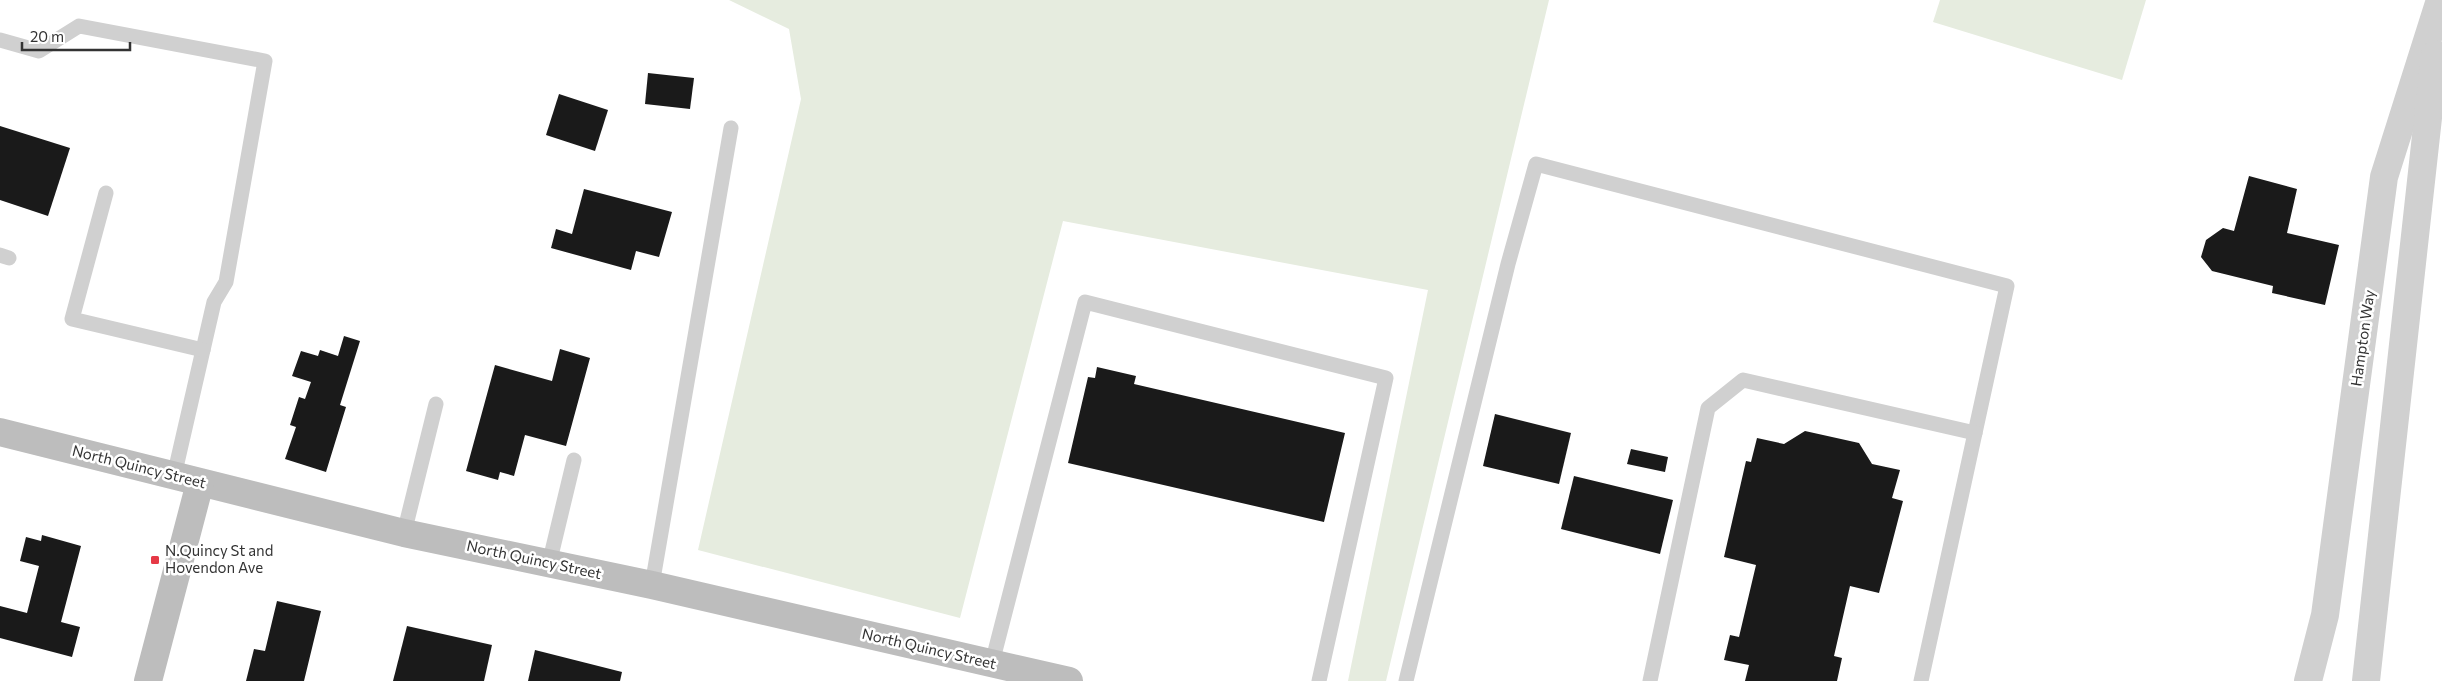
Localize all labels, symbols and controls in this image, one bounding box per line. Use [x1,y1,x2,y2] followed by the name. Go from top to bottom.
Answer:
[22,20,130,52] scale bar
[30,27,64,45] text: 20 m
[2346,288,2378,387] street label: Hampton Way
[70,441,208,491] street label: North Quincy Street
[465,536,603,582] street label: North Quincy Street
[165,541,273,576] place label: N.Quincy St and Hovendon Ave
[149,554,161,566] marker: N.Quincy St and Hovendon Ave
[860,624,998,672] street label: North Quincy Street

